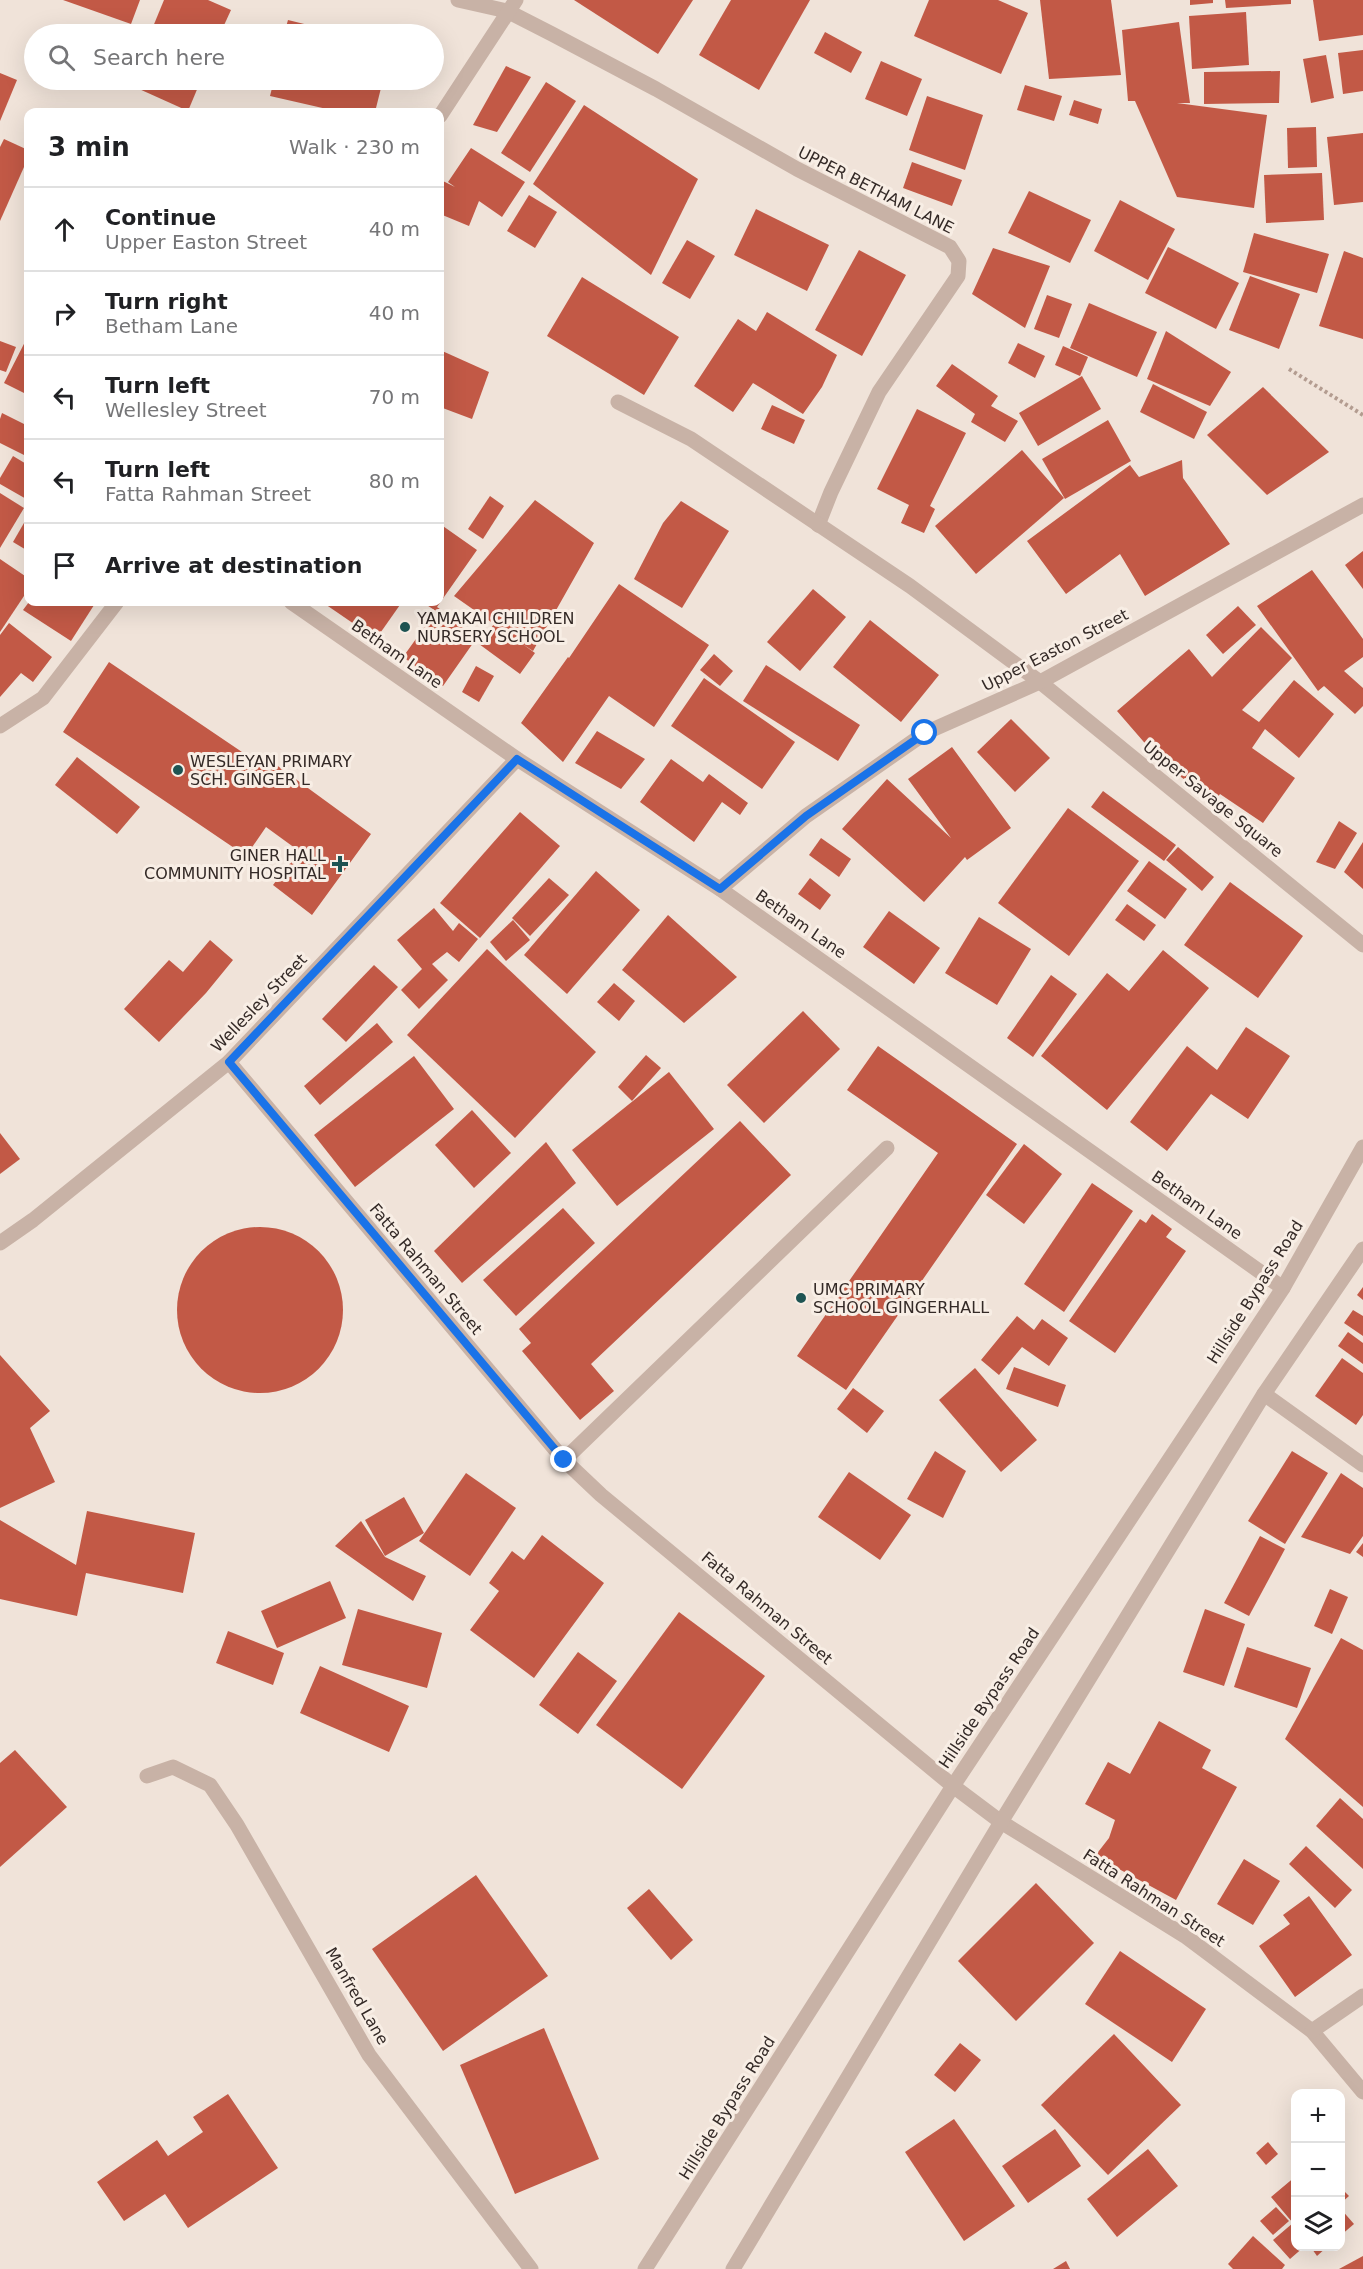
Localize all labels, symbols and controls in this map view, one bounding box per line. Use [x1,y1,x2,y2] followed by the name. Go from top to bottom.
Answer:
[24,24,444,90] search box
[45,41,78,74] icon: search
[93,45,225,70] text: Search here
[48,132,130,162] text: 3 min
[289,135,420,159] text: Walk · 230 m
[795,142,957,238] street label: UPPER BETHAM LANE
[105,205,216,230] text: Continue
[48,213,81,246] icon: ahead
[369,217,420,241] text: 40 m
[105,230,307,254] text: Upper Easton Street
[105,289,228,314] text: Turn right
[48,297,81,330] icon: right
[369,301,420,325] text: 40 m
[105,314,238,338] text: Betham Lane
[105,373,210,398] text: Turn left
[48,381,81,414] icon: left
[369,385,420,409] text: 70 m
[105,398,267,422] text: Wellesley Street
[105,457,210,482] text: Turn left
[48,465,81,498] icon: left
[369,469,420,493] text: 80 m
[105,482,311,506] text: Fatta Rahman Street
[48,549,81,582] icon: arrive
[105,553,362,578] text: Arrive at destination
[979,605,1131,695] street label: Upper Easton Street
[416,609,575,646] place label: YAMAKAI CHILDREN NURSERY SCHOOL
[348,616,446,692] street label: Betham Lane
[398,620,412,634] marker: YAMAKAI CHILDREN NURSERY SCHOOL
[911,719,937,745] route start
[1139,737,1287,861] street label: Upper Savage Square
[190,752,352,789] place label: WESLEYAN PRIMARY SCH. GINGER L
[171,763,185,777] marker: WESLEYAN PRIMARY SCH. GINGER L
[144,846,326,883] place label: GINER HALL COMMUNITY HOSPITAL
[331,855,349,873] marker: GINER HALL COMMUNITY HOSPITAL
[752,886,850,962] street label: Betham Lane
[207,950,311,1056] street label: Wellesley Street
[1148,1167,1246,1243] street label: Betham Lane
[366,1200,486,1338] street label: Fatta Rahman Street
[1203,1217,1307,1367] street label: Hillside Bypass Road
[813,1280,989,1317] place label: UMC PRIMARY SCHOOL GINGERHALL
[794,1291,808,1305] marker: UMC PRIMARY SCHOOL GINGERHALL
[550,1446,576,1472] route end
[698,1548,836,1668] street label: Fatta Rahman Street
[935,1624,1043,1772] street label: Hillside Bypass Road
[1080,1845,1228,1951] street label: Fatta Rahman Street
[321,1944,393,2048] street label: Manfred Lane
[675,2033,779,2183] street label: Hillside Bypass Road
[1291,2089,1345,2251] map controls
[1291,2089,1345,2143] button: +
[1291,2143,1345,2197] button: −
[1291,2197,1345,2251] button: layers

